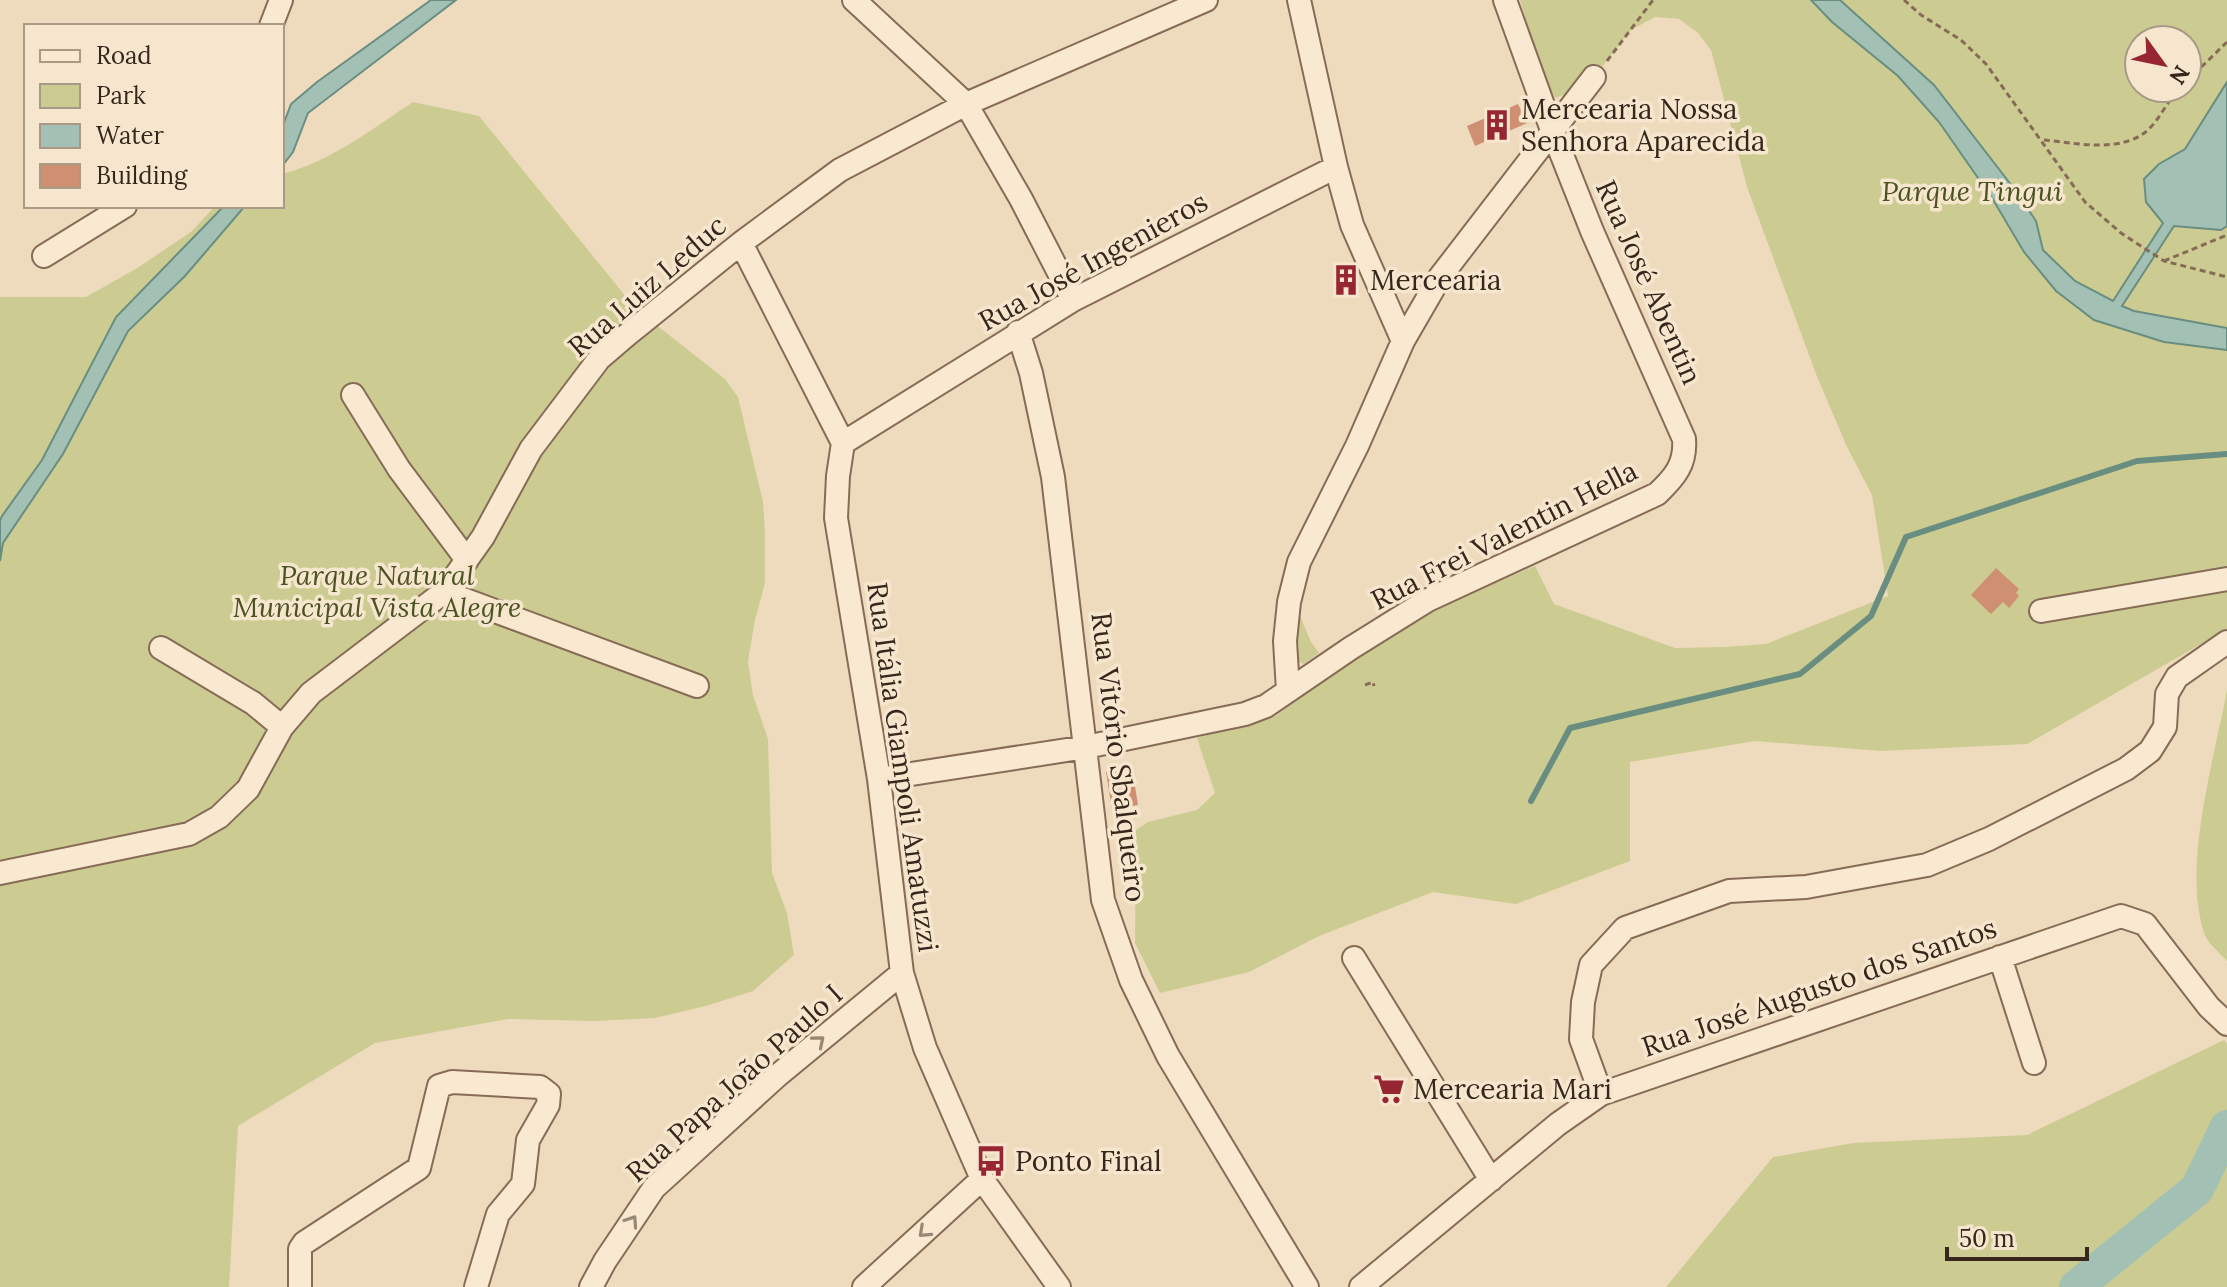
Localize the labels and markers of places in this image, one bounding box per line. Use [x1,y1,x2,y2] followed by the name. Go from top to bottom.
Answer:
[1521,91,1766,159] place label: Mercearia Nossa Senhora Aparecida
[1480,108,1514,142] building icon: Mercearia Nossa Senhora Aparecida
[1370,262,1501,298] place label: Mercearia
[1329,263,1363,297] building icon: Mercearia
[1413,1071,1612,1107] place label: Mercearia Mari
[1372,1072,1406,1106] supermarket icon: Mercearia Mari
[1015,1143,1162,1179] place label: Ponto Final
[974,1144,1008,1178] bus stop icon: Ponto Final

